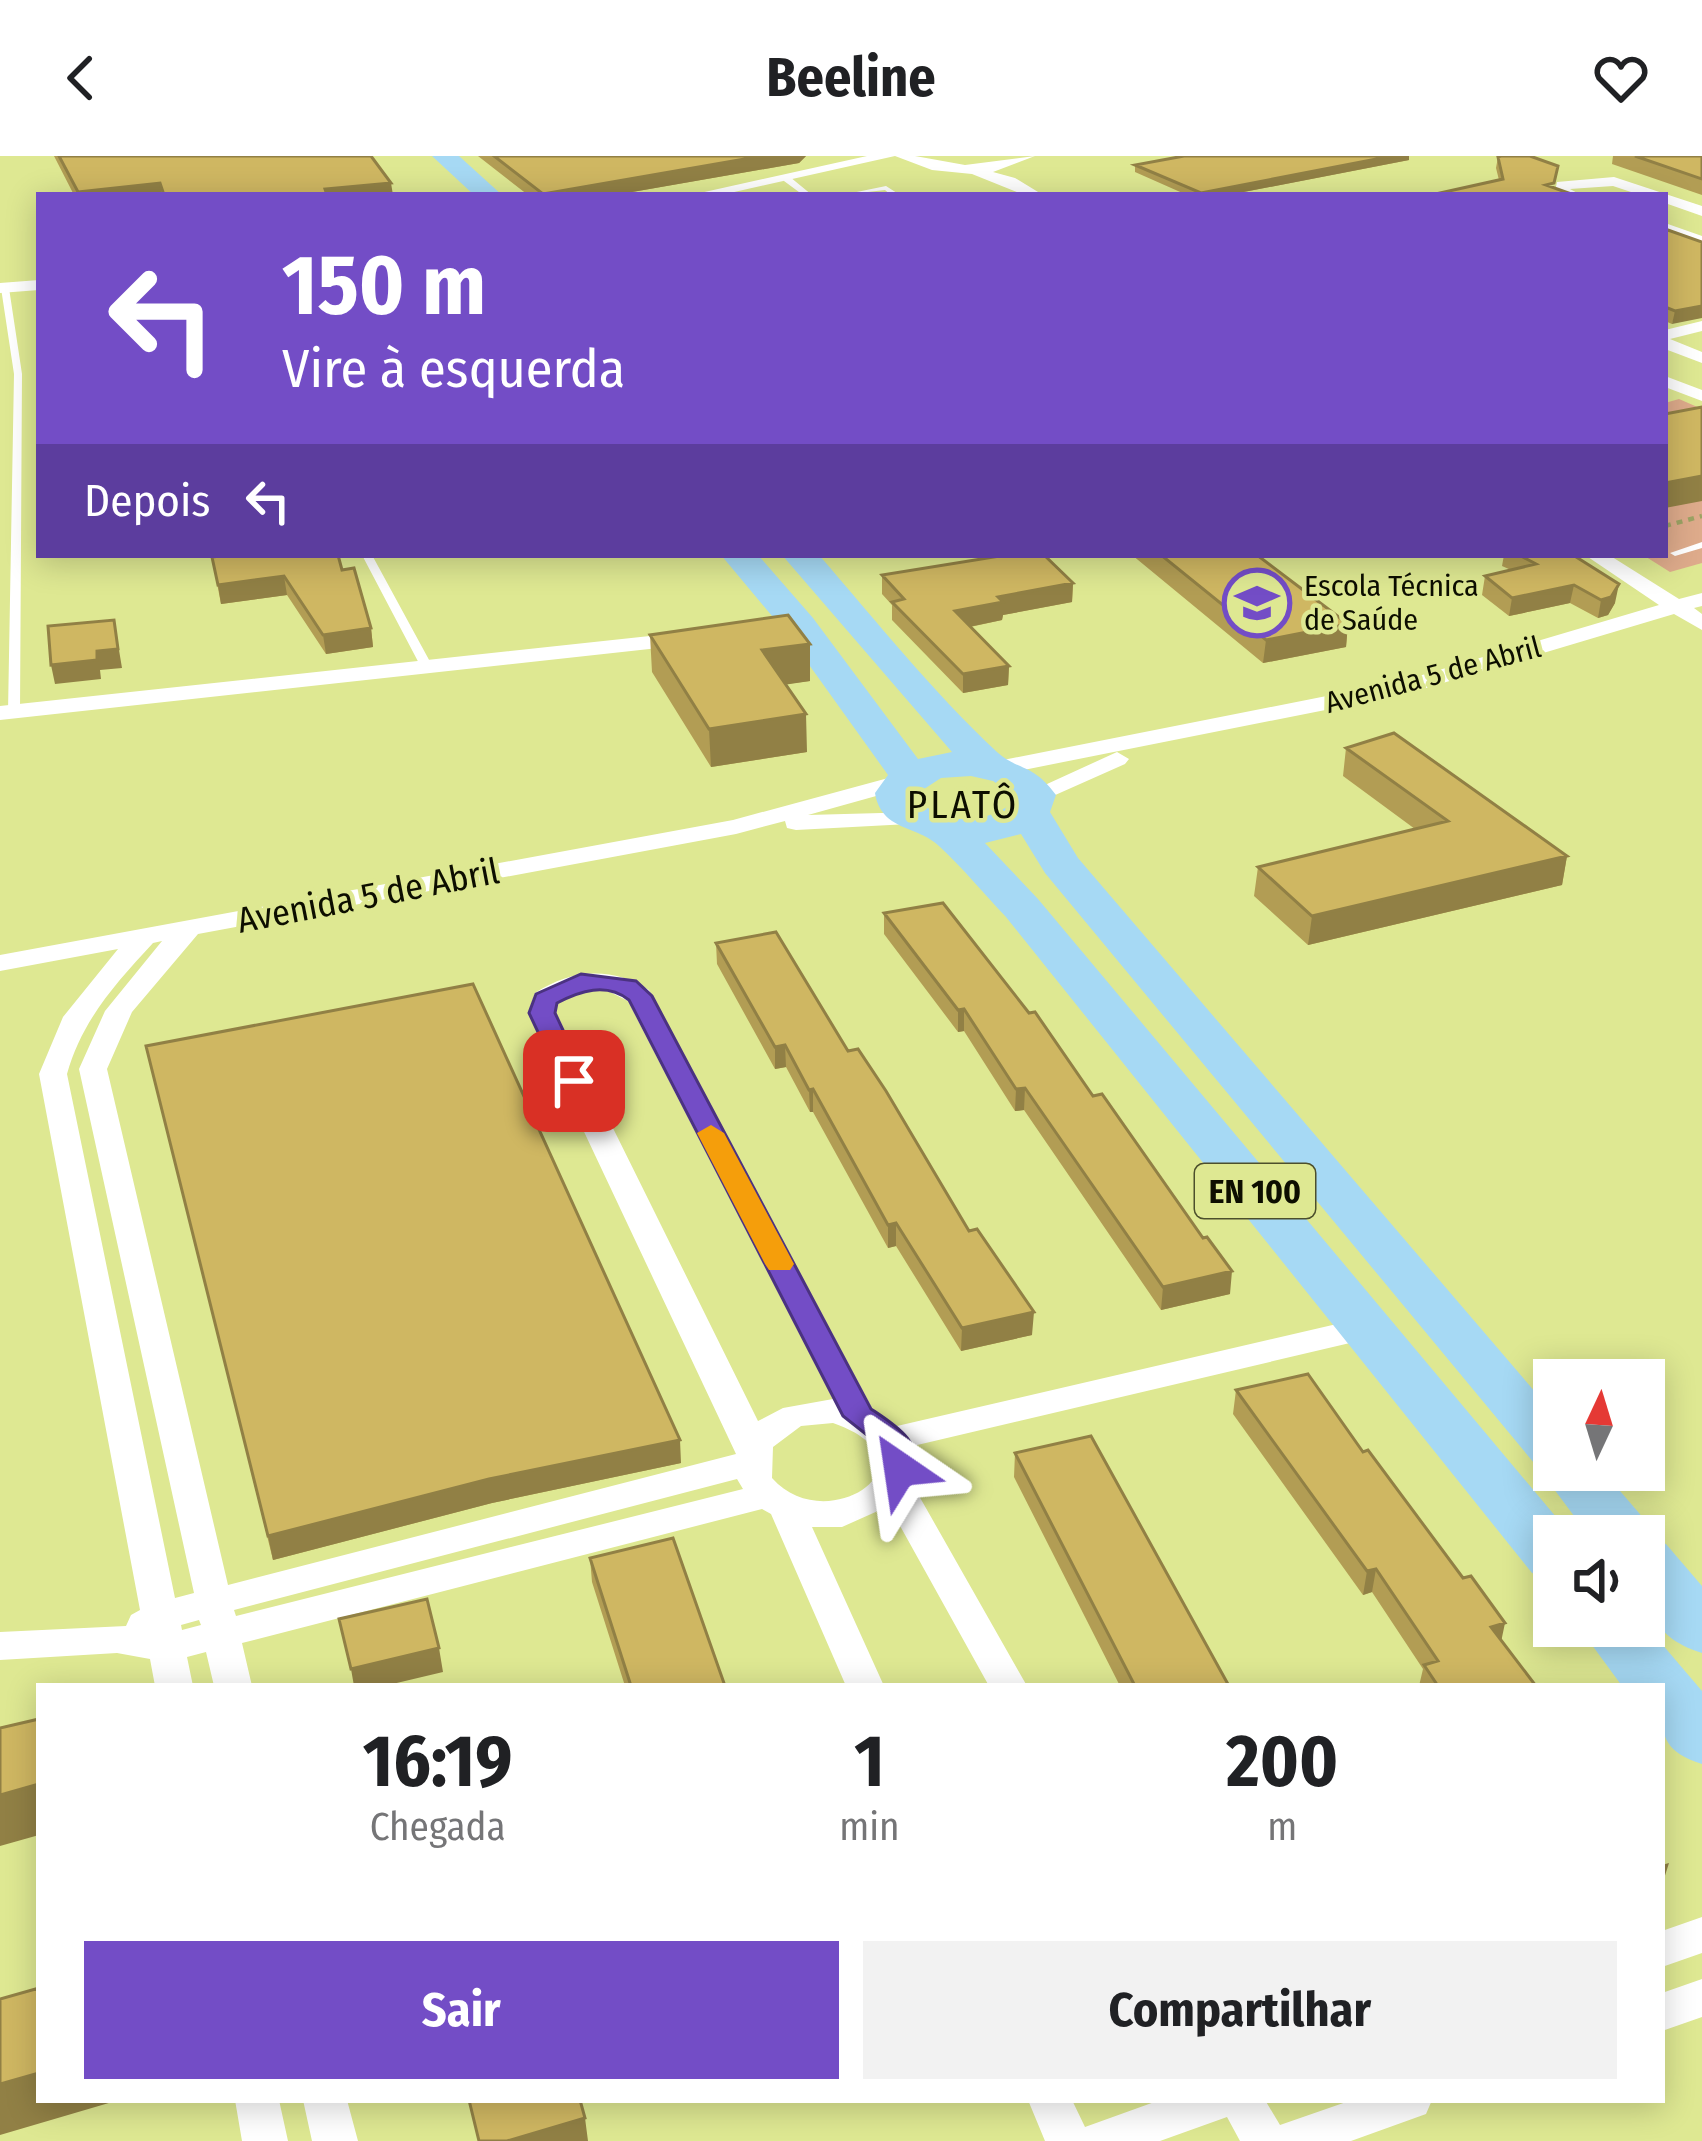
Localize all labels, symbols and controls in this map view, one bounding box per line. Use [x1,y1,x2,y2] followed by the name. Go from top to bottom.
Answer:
[48,45,114,111] icon: back
[1588,45,1654,111] icon: heart
[766,46,936,110] text: Beeline
[282,235,486,336] text: 150 m
[84,240,240,396] icon: left
[282,337,625,401] text: Vire à esquerda
[235,468,301,534] icon: left
[84,474,211,528] text: Depois
[1222,568,1292,638] school or university icon: Escola Técnica de Saúde
[1304,568,1479,638] place label: Escola Técnica de Saúde
[1321,629,1545,721] street label: Avenida 5 de Abril
[907,782,1019,828] district label: PLATÔ
[234,849,503,943] street label: Avenida 5 de Abril
[523,1030,625,1132] pin
[541,1048,607,1114] icon: arrive
[1195,1164,1315,1218] road number: EN 100
[1533,1359,1665,1491] north arrow
[1533,1359,1665,1647] map controls
[837,1406,963,1532] position arrow
[1533,1515,1665,1647] button: sound
[363,1719,513,1805] text: 16:19
[854,1719,885,1805] text: 1
[1226,1719,1338,1805] text: 200
[370,1804,506,1850] text: Chegada
[839,1804,900,1850] text: min
[1267,1804,1297,1850] text: m
[84,1941,839,2079] button: Sair
[863,1941,1617,2079] button: Compartilhar

